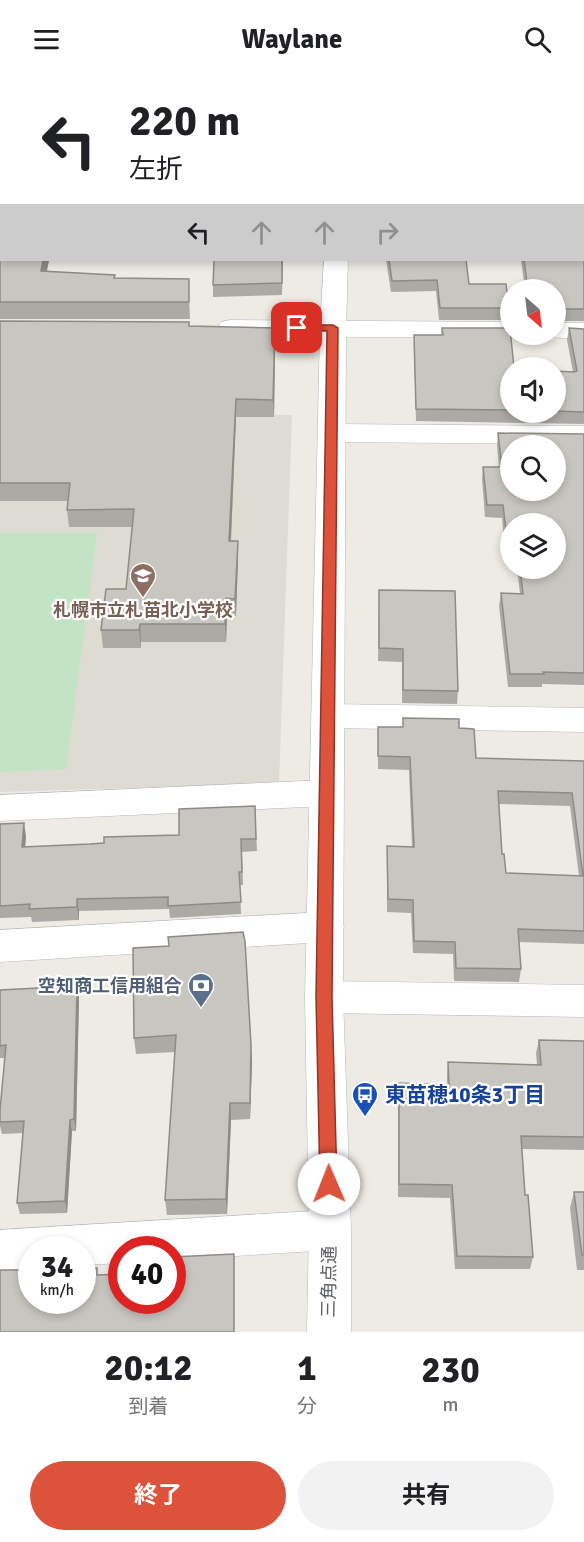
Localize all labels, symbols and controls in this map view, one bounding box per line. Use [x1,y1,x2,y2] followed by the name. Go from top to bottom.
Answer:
[30,23,63,56] icon: menu
[241,23,343,56] text: Waylane
[521,23,554,56] icon: search
[129,96,240,147] text: 220 m
[30,102,108,180] icon: left
[129,153,183,186] text: 左折
[182,216,215,249] icon: left
[245,216,278,249] icon: ahead
[308,216,341,249] icon: ahead
[371,216,404,249] icon: right
[500,279,566,345] north arrow
[500,279,566,579] map controls
[271,302,322,353] pin
[280,311,313,344] icon: arrive
[500,357,566,423] button: sound
[500,435,566,501] button: search
[500,513,566,579] button: layers
[128,561,158,599] school or university icon: 札幌市立札苗北小学校
[53,599,233,621] place label: 札幌市立札苗北小学校
[186,971,216,1009] bank icon: 空知商工信用組合
[38,975,182,997] place label: 空知商工信用組合
[350,1080,380,1118] bus stop icon: 東苗穂10条3丁目
[385,1082,545,1108] place label: 東苗穂10条3丁目
[297,1152,361,1216] position arrow
[108,1236,186,1314] speed limit sign: 40
[317,1246,341,1318] street label: 三角点通
[41,1249,73,1286] text: 34
[40,1281,74,1299] text: km/h
[104,1346,193,1391] text: 20:12
[297,1346,317,1391] text: 1
[421,1348,480,1393] text: 230
[443,1392,458,1417] text: m
[129,1394,169,1419] text: 到着
[297,1394,317,1419] text: 分
[30,1461,286,1530] button: 終了
[298,1461,554,1530] button: 共有

